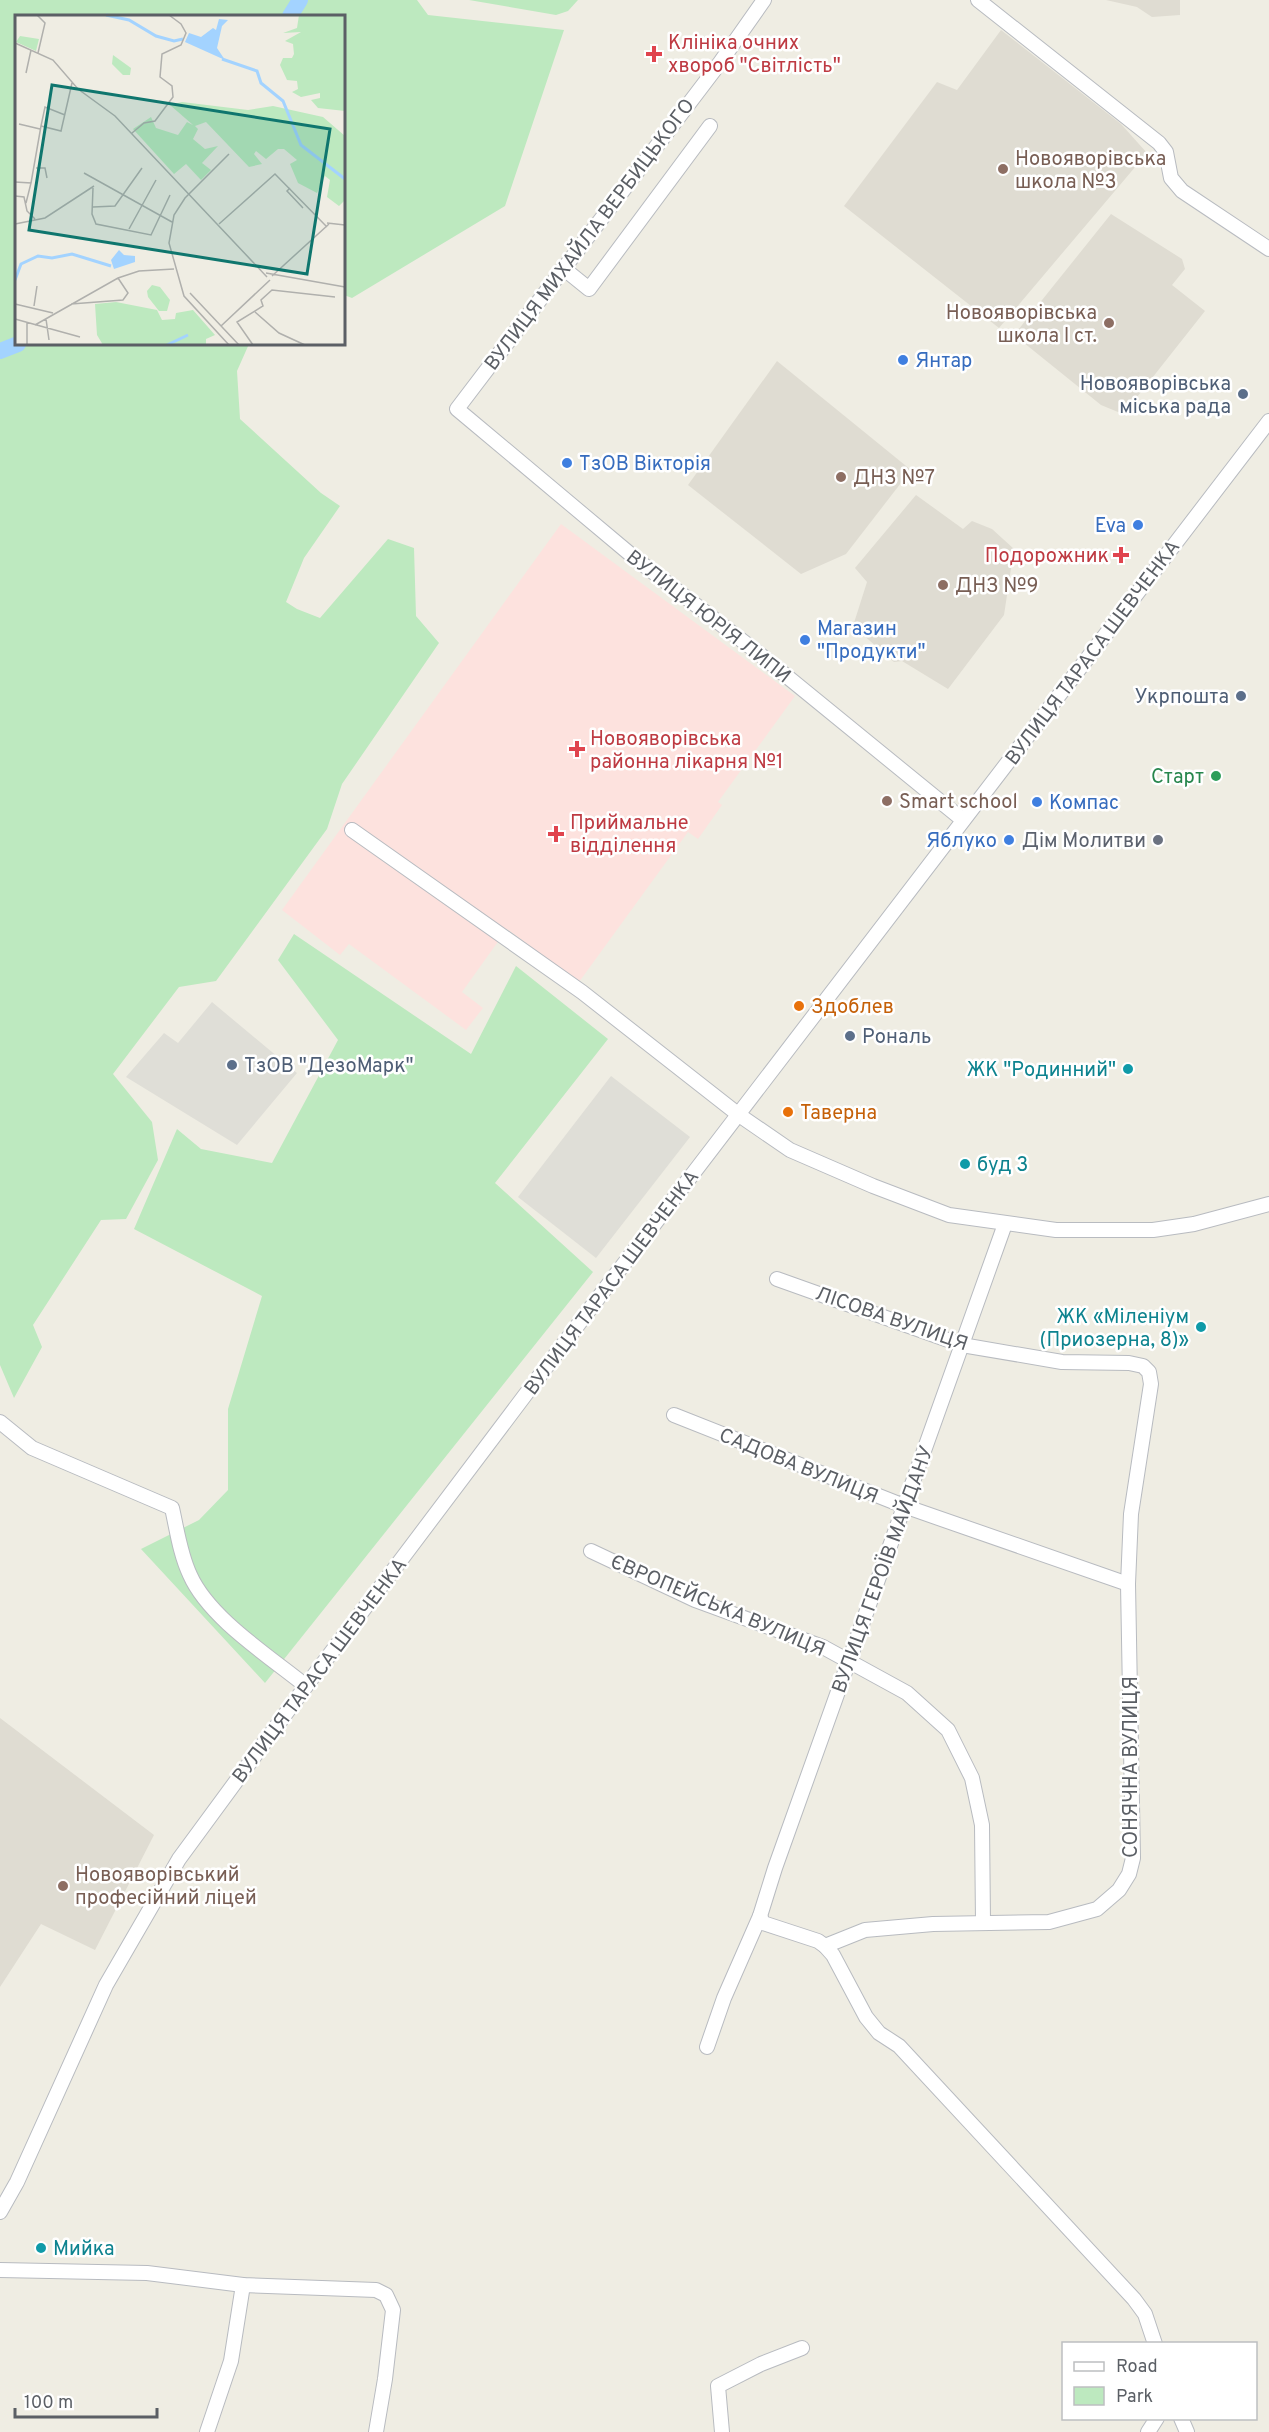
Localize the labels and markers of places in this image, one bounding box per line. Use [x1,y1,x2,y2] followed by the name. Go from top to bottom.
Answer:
[668,31,841,80] place label: Клініка очних хвороб "Світлість"
[645,45,663,63] marker: Клініка очних хвороб "Світлість"
[1015,147,1166,196] place label: Новояворівська школа №3
[996,162,1010,176] marker: Новояворівська школа №3
[946,301,1097,350] place label: Новояворівська школа І ст.
[1102,316,1116,330] marker: Новояворівська школа І ст.
[915,349,972,375] place label: Янтар
[896,353,910,367] marker: Янтар
[1080,372,1231,421] place label: Новояворівська міська рада
[1236,387,1250,401] marker: Новояворівська міська рада
[579,452,711,478] place label: ТзОВ Вікторія
[560,456,574,470] marker: ТзОВ Вікторія
[853,466,935,492] place label: ДНЗ №7
[834,470,848,484] marker: ДНЗ №7
[1095,514,1126,540] place label: Eva
[1131,518,1145,532] marker: Eva
[985,544,1109,570] place label: Подорожник
[1114,548,1128,562] marker: Подорожник
[955,574,1038,600] place label: ДНЗ №9
[936,578,950,592] marker: ДНЗ №9
[817,617,926,666] place label: Магазин "Продукти"
[798,633,812,647] marker: Магазин "Продукти"
[1135,685,1229,711] place label: Укрпошта
[1234,689,1248,703] marker: Укрпошта
[590,727,783,776] place label: Новояворівська районна лікарня №1
[568,740,586,758] marker: Новояворівська районна лікарня №1
[1151,765,1204,791] place label: Старт
[1209,769,1223,783] marker: Старт
[899,790,1018,816] place label: Smart school
[1049,791,1119,817] place label: Компас
[880,794,894,808] marker: Smart school
[1030,795,1044,809] marker: Компас
[570,811,689,860] place label: Приймальне відділення
[547,825,565,843] marker: Приймальне відділення
[926,829,997,855] place label: Яблуко
[1022,829,1146,855] place label: Дім Молитви
[1002,833,1016,847] marker: Яблуко
[1151,833,1165,847] marker: Дім Молитви
[811,995,894,1021] place label: Здоблев
[792,999,806,1013] marker: Здоблев
[862,1025,931,1051] place label: Рональ
[843,1029,857,1043] marker: Рональ
[244,1054,414,1080] place label: ТзОВ "ДезоМарк"
[225,1058,239,1072] marker: ТзОВ "ДезоМарк"
[966,1058,1116,1084] place label: ЖК "Родинний"
[1121,1062,1135,1076] marker: ЖК "Родинний"
[800,1101,877,1127] place label: Таверна
[781,1105,795,1119] marker: Таверна
[977,1153,1028,1179] place label: буд 3
[958,1157,972,1171] marker: буд 3
[1040,1305,1189,1354] place label: ЖК «Міленіум (Приозерна, 8)»
[1194,1320,1208,1334] marker: ЖК «Міленіум (Приозерна, 8)»
[75,1863,257,1912] place label: Новояворівський професійний ліцей
[56,1879,70,1893] marker: Новояворівський професійний ліцей
[53,2237,115,2263] place label: Мийка
[34,2241,48,2255] marker: Мийка

